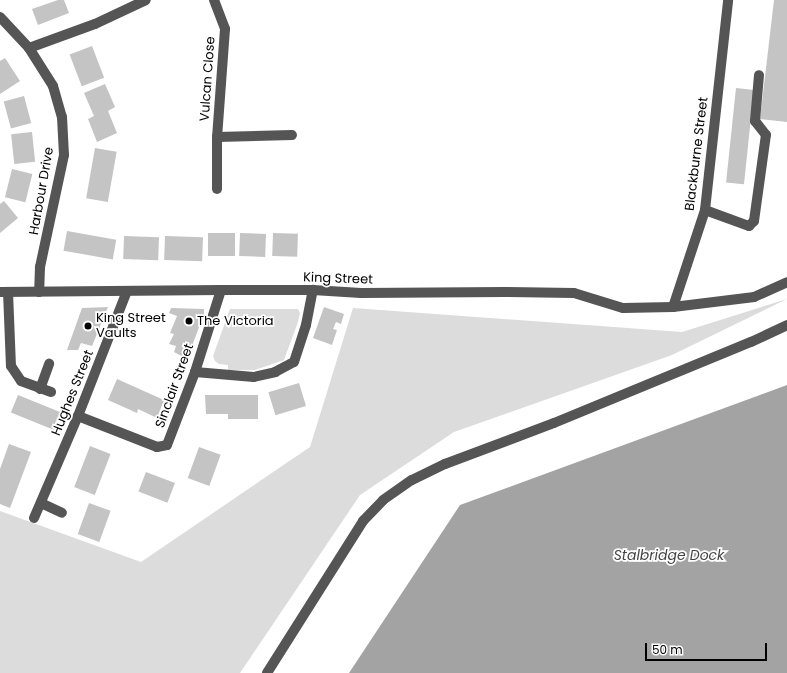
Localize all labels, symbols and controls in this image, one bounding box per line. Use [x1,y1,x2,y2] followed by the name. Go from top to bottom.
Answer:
[197,36,219,122] street label: Vulcan Close
[682,96,712,212] street label: Blackburne Street
[27,146,57,236] street label: Harbour Drive
[303,270,373,288] street label: King Street
[96,311,166,342] place label: King Street Vaults
[197,313,274,329] place label: The Victoria
[184,316,194,326] marker: The Victoria
[83,321,93,331] marker: King Street Vaults
[153,342,197,430] street label: Sinclair Street
[49,348,97,438] street label: Hughes Street
[614,547,724,563] water label: Stalbridge Dock
[647,635,769,661] scale bar
[652,641,683,658] text: 50 m

